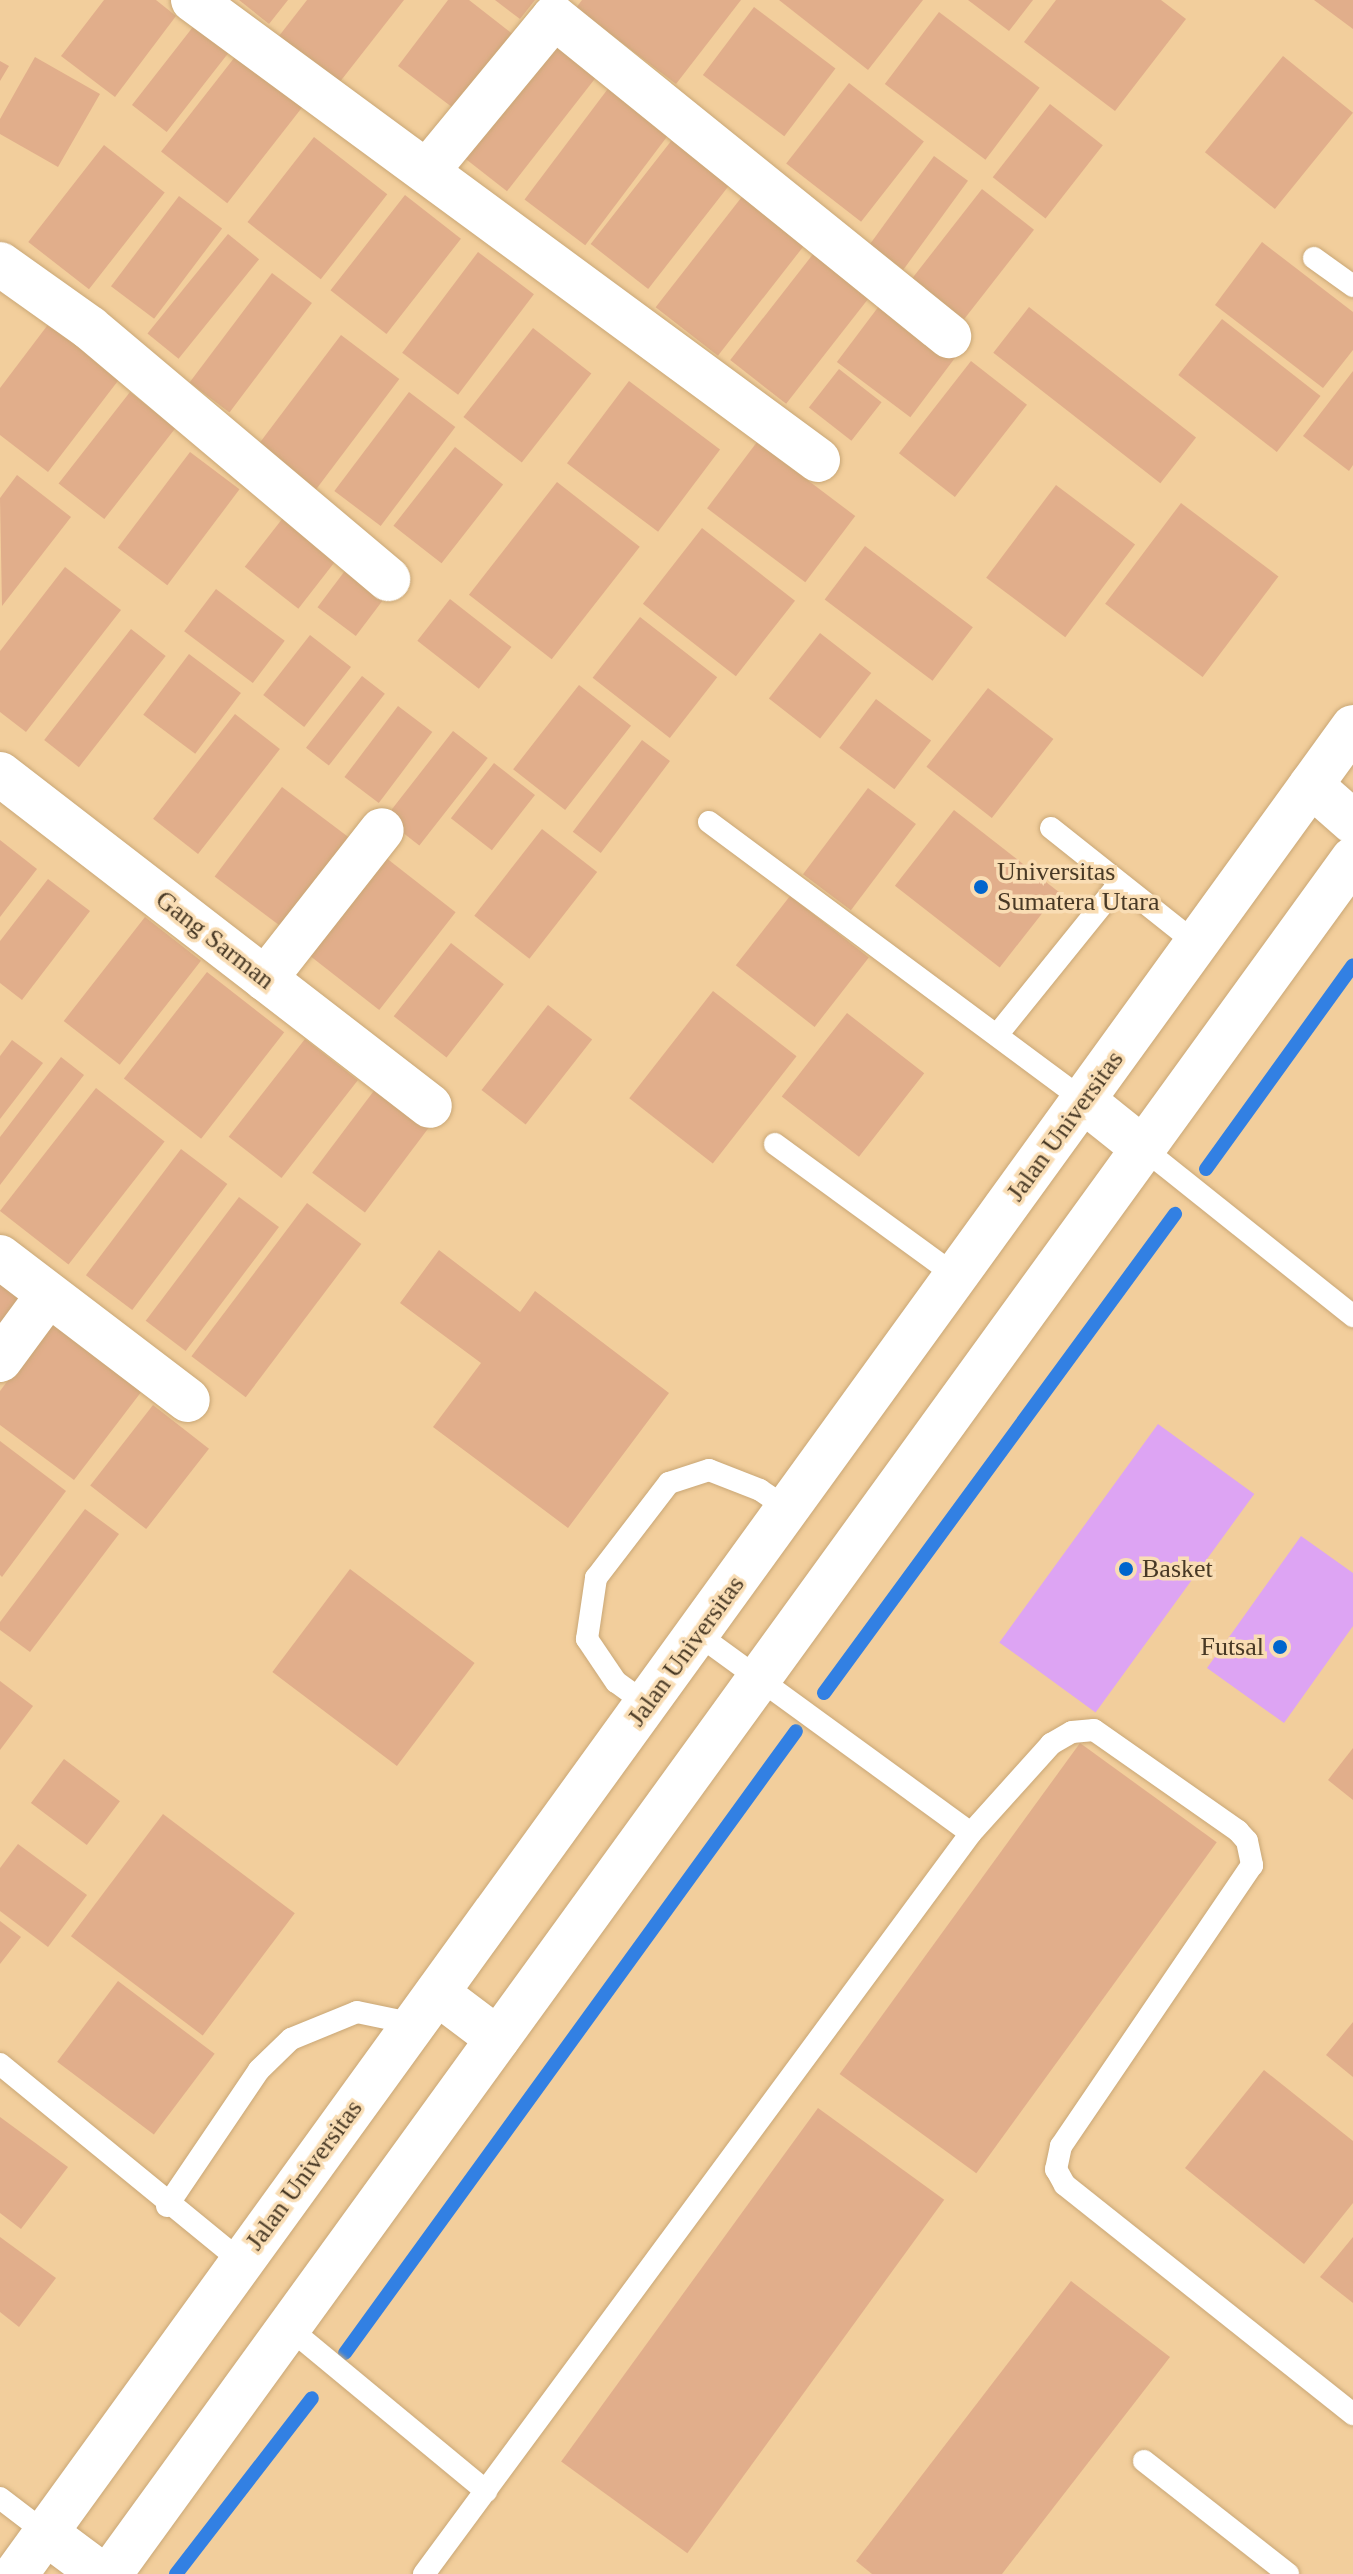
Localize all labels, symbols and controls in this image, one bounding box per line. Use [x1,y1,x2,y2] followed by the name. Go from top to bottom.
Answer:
[997,856,1159,918] place label: Universitas Sumatera Utara
[972,878,990,896] marker: Universitas Sumatera Utara
[149,884,281,996] street label: Gang Sarman
[1000,1045,1130,1207] street label: Jalan Universitas
[1142,1553,1213,1585] place label: Basket
[1117,1560,1135,1578] marker: Basket
[621,1570,751,1732] street label: Jalan Universitas
[1200,1631,1264,1663] place label: Futsal
[1271,1638,1289,1656] marker: Futsal
[239,2094,369,2256] street label: Jalan Universitas

